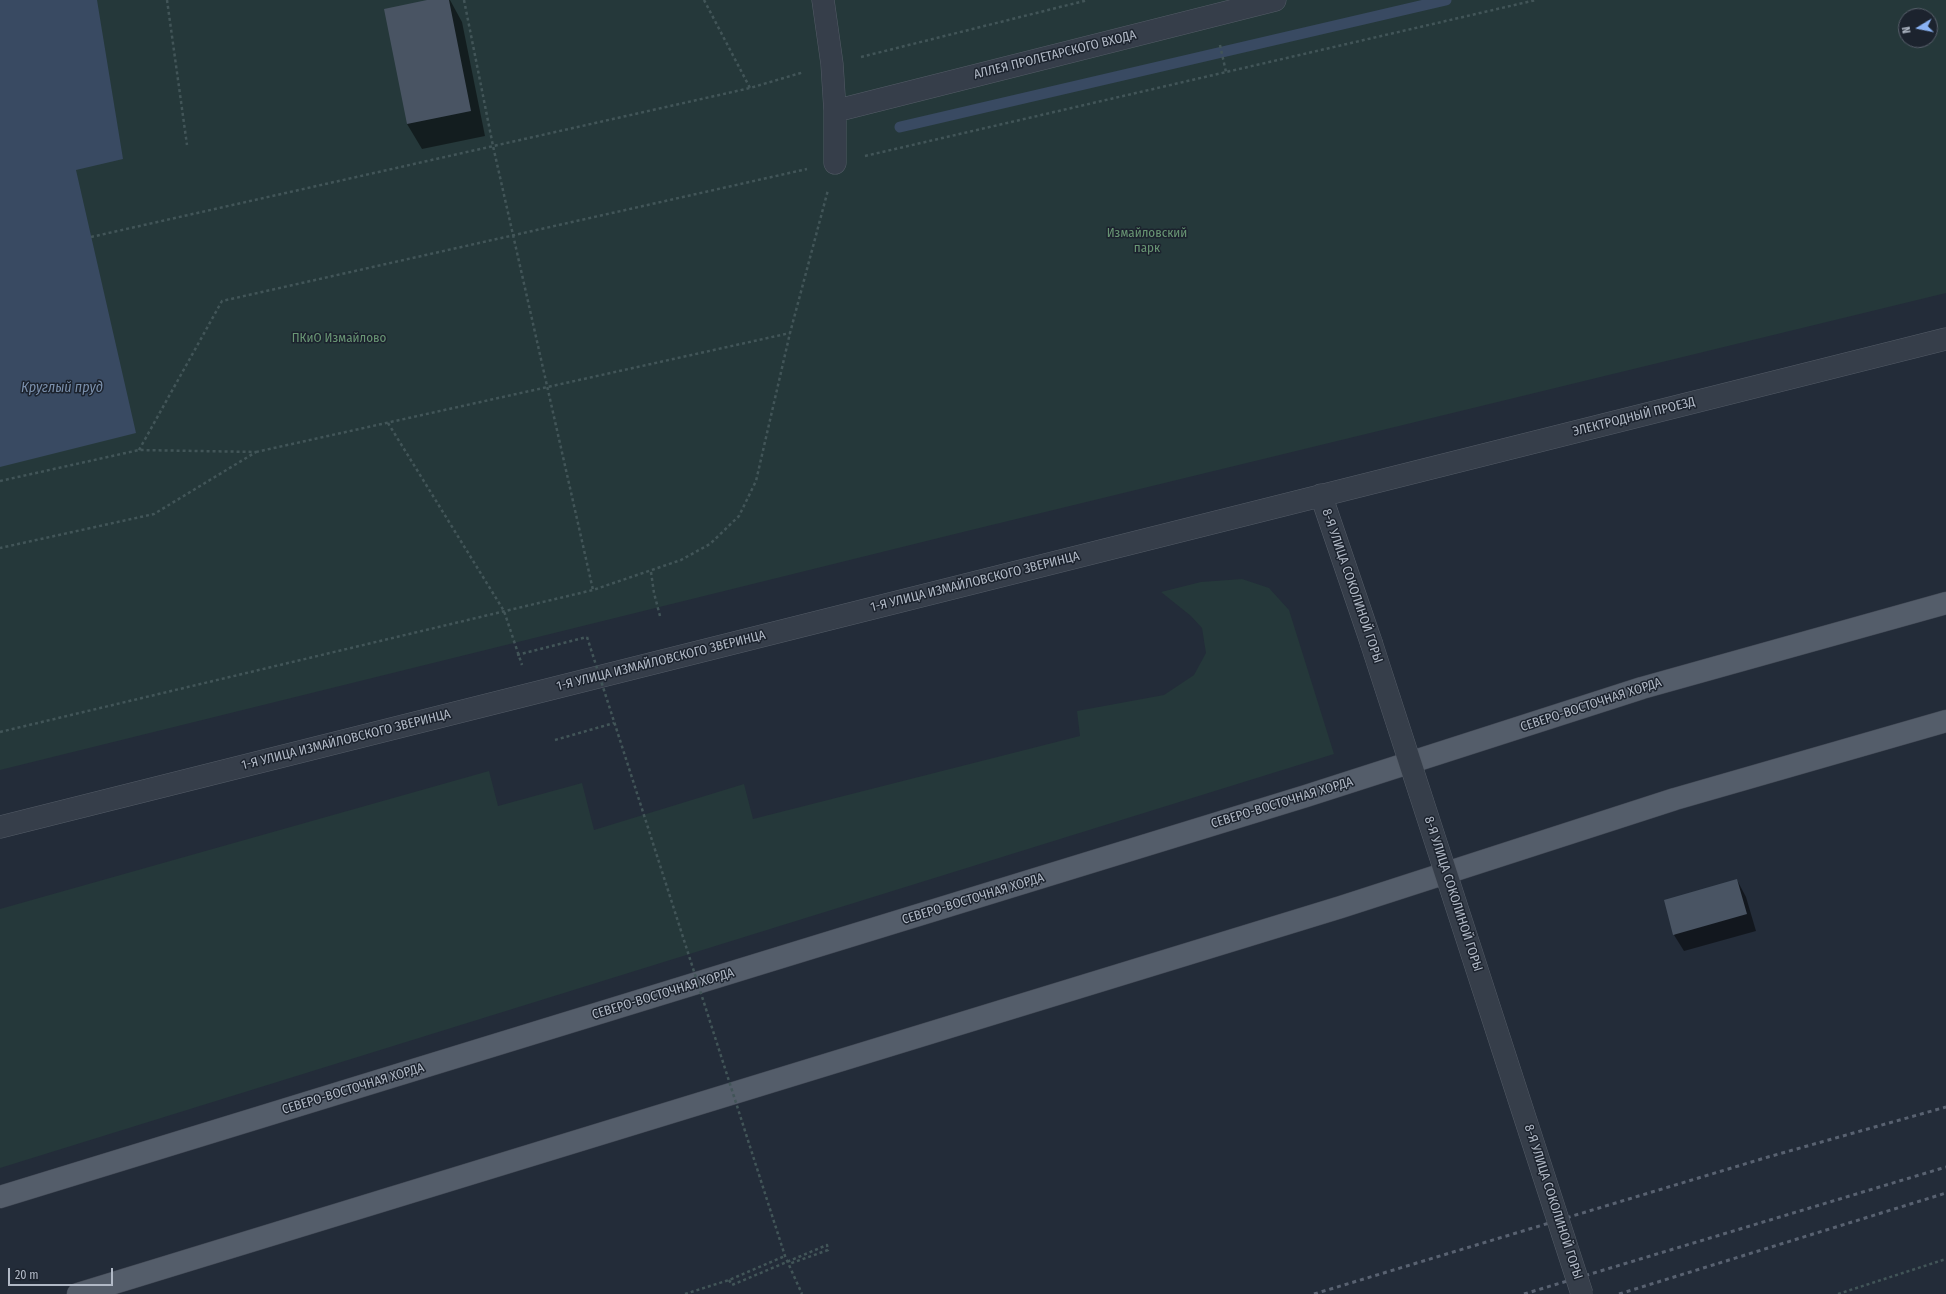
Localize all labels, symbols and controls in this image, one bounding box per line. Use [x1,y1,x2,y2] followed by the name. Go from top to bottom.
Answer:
[1898,8,1938,48] north arrow
[1900,26,1914,34] text: N
[972,27,1138,83] street label: АЛЛЕЯ ПРОЛЕТАРСКОГО ВХОДА
[1107,225,1187,256] park label: Измайловский парк
[292,330,386,346] park label: ПКиО Измайлово
[21,380,103,396] water label: Круглый пруд
[1571,394,1697,440] street label: ЭЛЕКТРОДНЫЙ ПРОЕЗД
[1318,507,1386,665] street label: 8-Я УЛИЦА СОКОЛИНОЙ ГОРЫ
[869,548,1081,616] street label: 1-Я УЛИЦА ИЗМАЙЛОВСКОГО ЗВЕРИНЦА
[555,627,767,695] street label: 1-Я УЛИЦА ИЗМАЙЛОВСКОГО ЗВЕРИНЦА
[1518,675,1664,735] street label: СЕВЕРО-ВОСТОЧНАЯ ХОРДА
[240,706,452,774] street label: 1-Я УЛИЦА ИЗМАЙЛОВСКОГО ЗВЕРИНЦА
[1209,774,1355,832] street label: СЕВЕРО-ВОСТОЧНАЯ ХОРДА
[1421,814,1485,974] street label: 8-Я УЛИЦА СОКОЛИНОЙ ГОРЫ
[900,870,1046,928] street label: СЕВЕРО-ВОСТОЧНАЯ ХОРДА
[590,965,736,1023] street label: СЕВЕРО-ВОСТОЧНАЯ ХОРДА
[280,1060,426,1118] street label: СЕВЕРО-ВОСТОЧНАЯ ХОРДА
[1521,1122,1585,1282] street label: 8-Я УЛИЦА СОКОЛИНОЙ ГОРЫ
[10,1260,115,1286] scale bar
[15,1268,39,1282] text: 20 m

